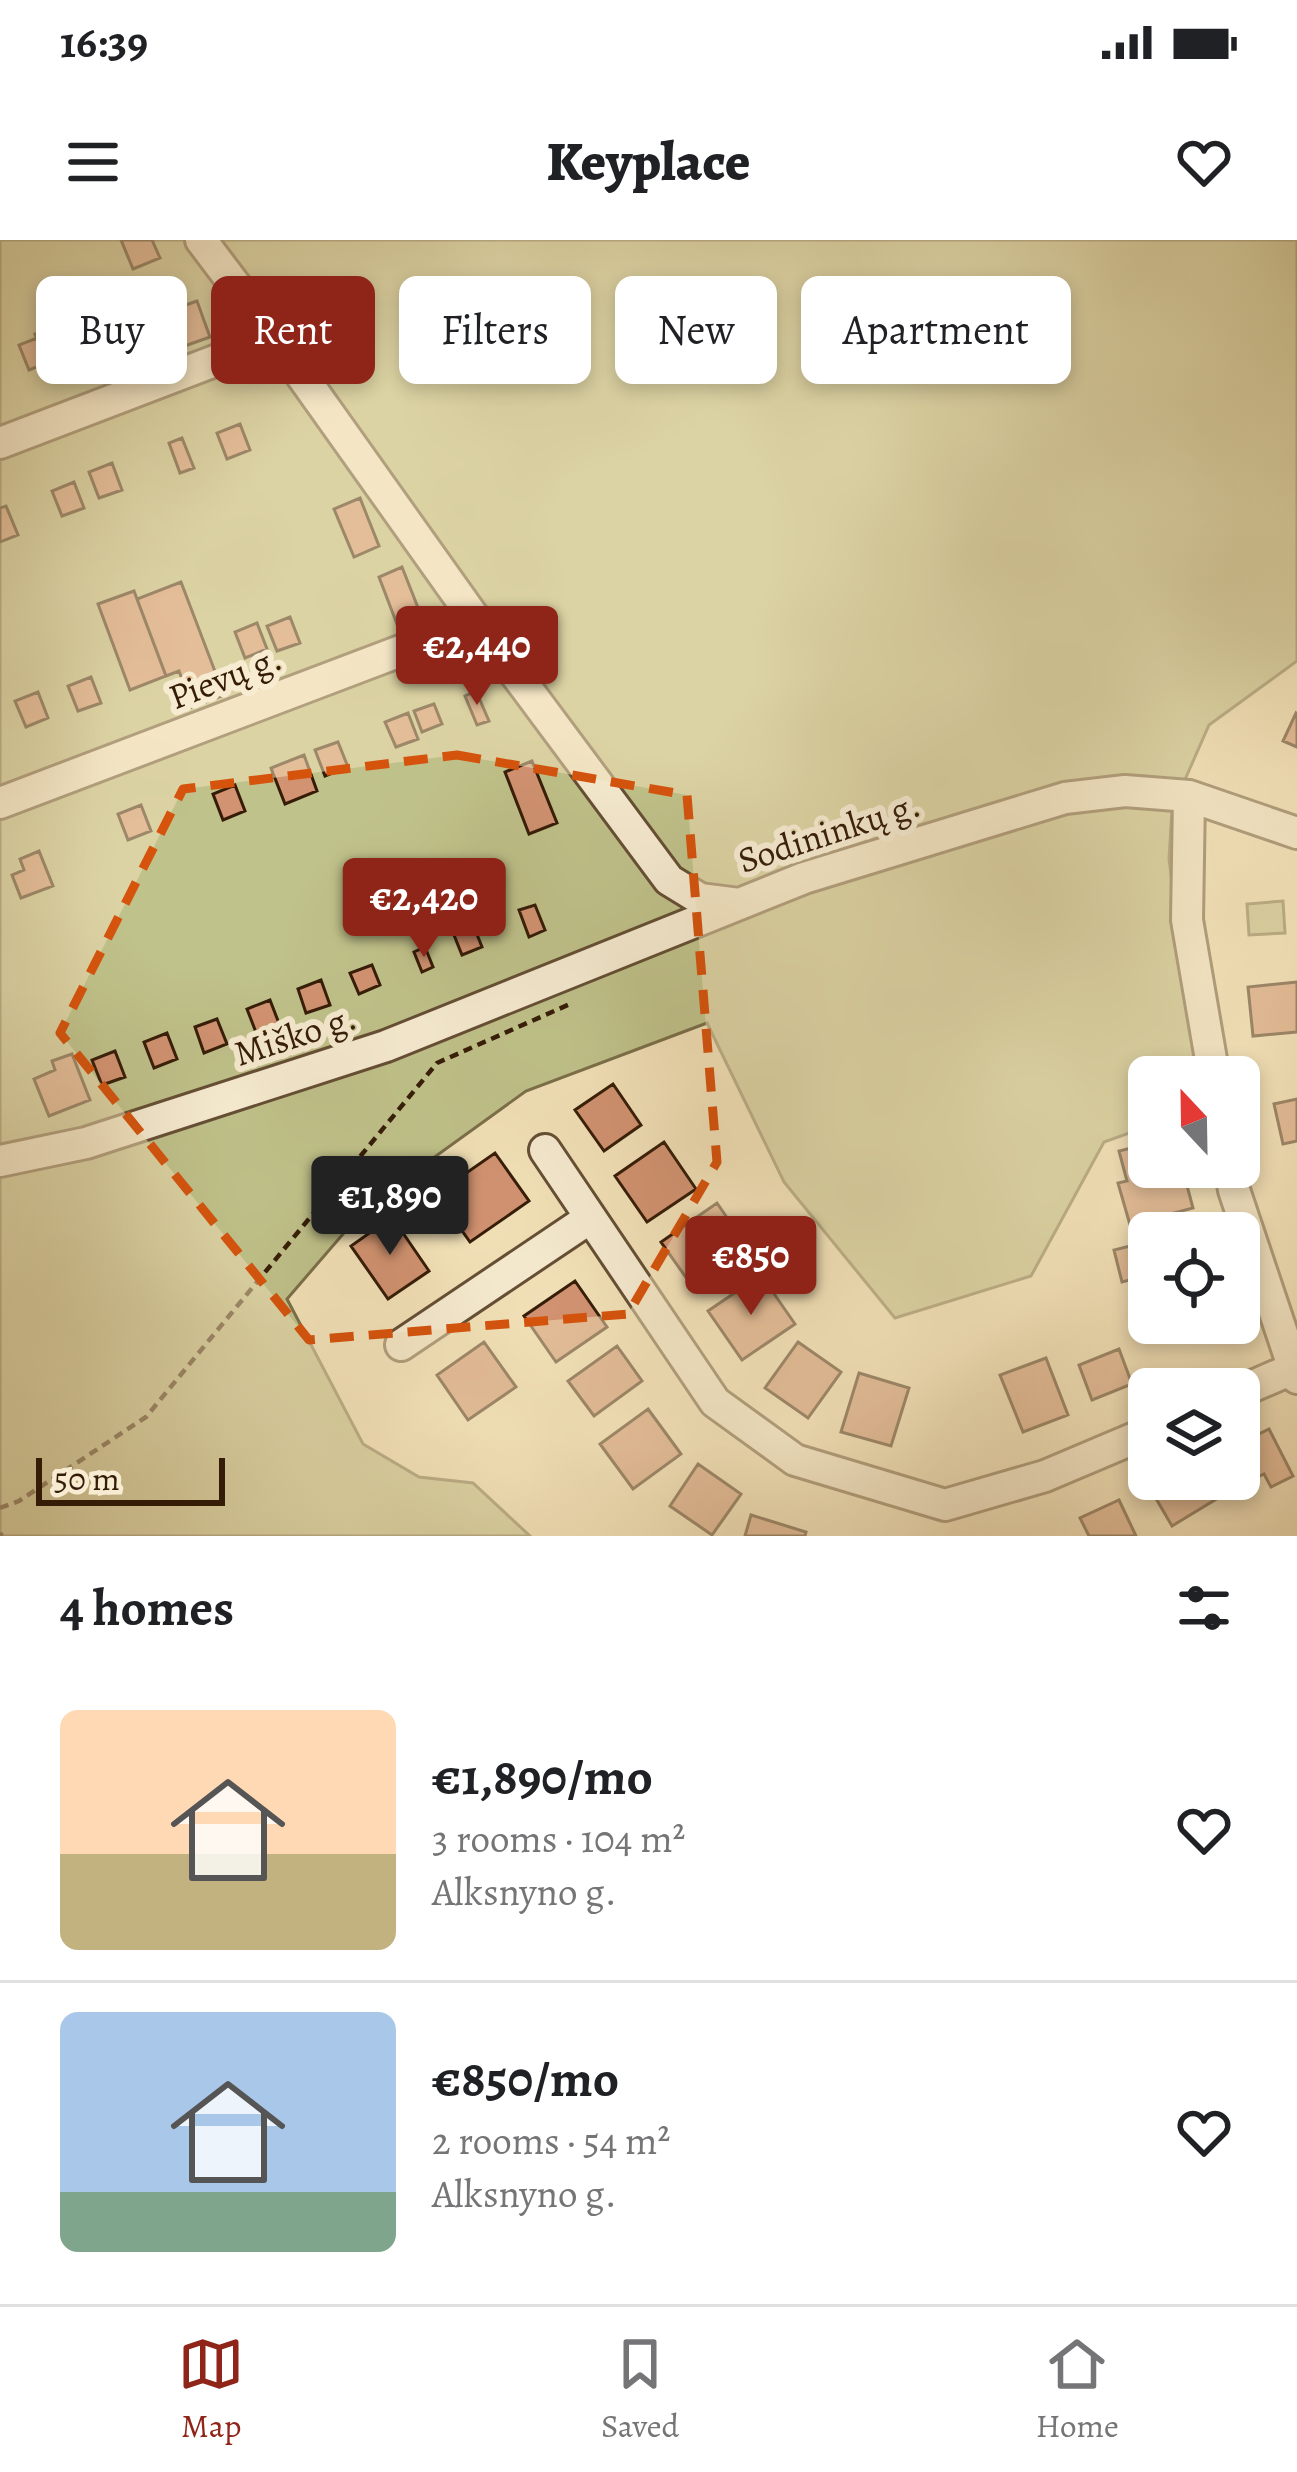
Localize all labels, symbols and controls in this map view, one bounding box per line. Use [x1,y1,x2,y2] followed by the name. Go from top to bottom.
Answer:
[60,11,148,73] text: 16:39
[546,125,751,199] text: Keyplace
[60,129,126,195] icon: menu
[1171,129,1237,195] icon: heart
[36,276,187,384] chip: Buy
[211,276,375,384] chip: Rent
[399,276,591,384] chip: Filters
[615,276,777,384] chip: New
[801,276,1071,384] chip: Apartment
[379,606,575,708] pin: €2,440
[423,618,531,671] text: €2,440
[161,633,289,721] street label: Pievų g.
[732,780,926,884] street label: Sodininkų g.
[326,858,522,960] pin: €2,420
[370,870,478,923] text: €2,420
[228,992,362,1078] street label: Miško g.
[1128,1056,1260,1188] north arrow
[1128,1056,1260,1500] map controls
[292,1156,488,1258] pin: €1,890
[338,1168,442,1221] text: €1,890
[1128,1212,1260,1344] button: locate
[680,1216,822,1318] pin: €850
[712,1228,790,1281] text: €850
[1128,1368,1260,1500] button: layers
[36,1452,225,1505] scale bar
[54,1456,120,1501] text: 50 m
[60,1573,234,1643] text: 4 homes
[1171,1575,1237,1641] icon: filters
[432,1742,653,1812] text: €1,890/mo
[156,1758,300,1902] icon: home
[1171,1797,1237,1863] icon: heart
[432,1812,685,1865] text: 3 rooms · 104 m²
[432,1865,617,1918] text: Alksnyno g.
[432,2044,619,2114] text: €850/mo
[156,2060,300,2204] icon: home
[1171,2099,1237,2165] icon: heart
[432,2114,670,2167] text: 2 rooms · 54 m²
[432,2167,617,2220] text: Alksnyno g.
[178,2331,244,2448] tab: Map
[601,2331,679,2448] tab: Saved
[1036,2331,1119,2448] tab: Home

